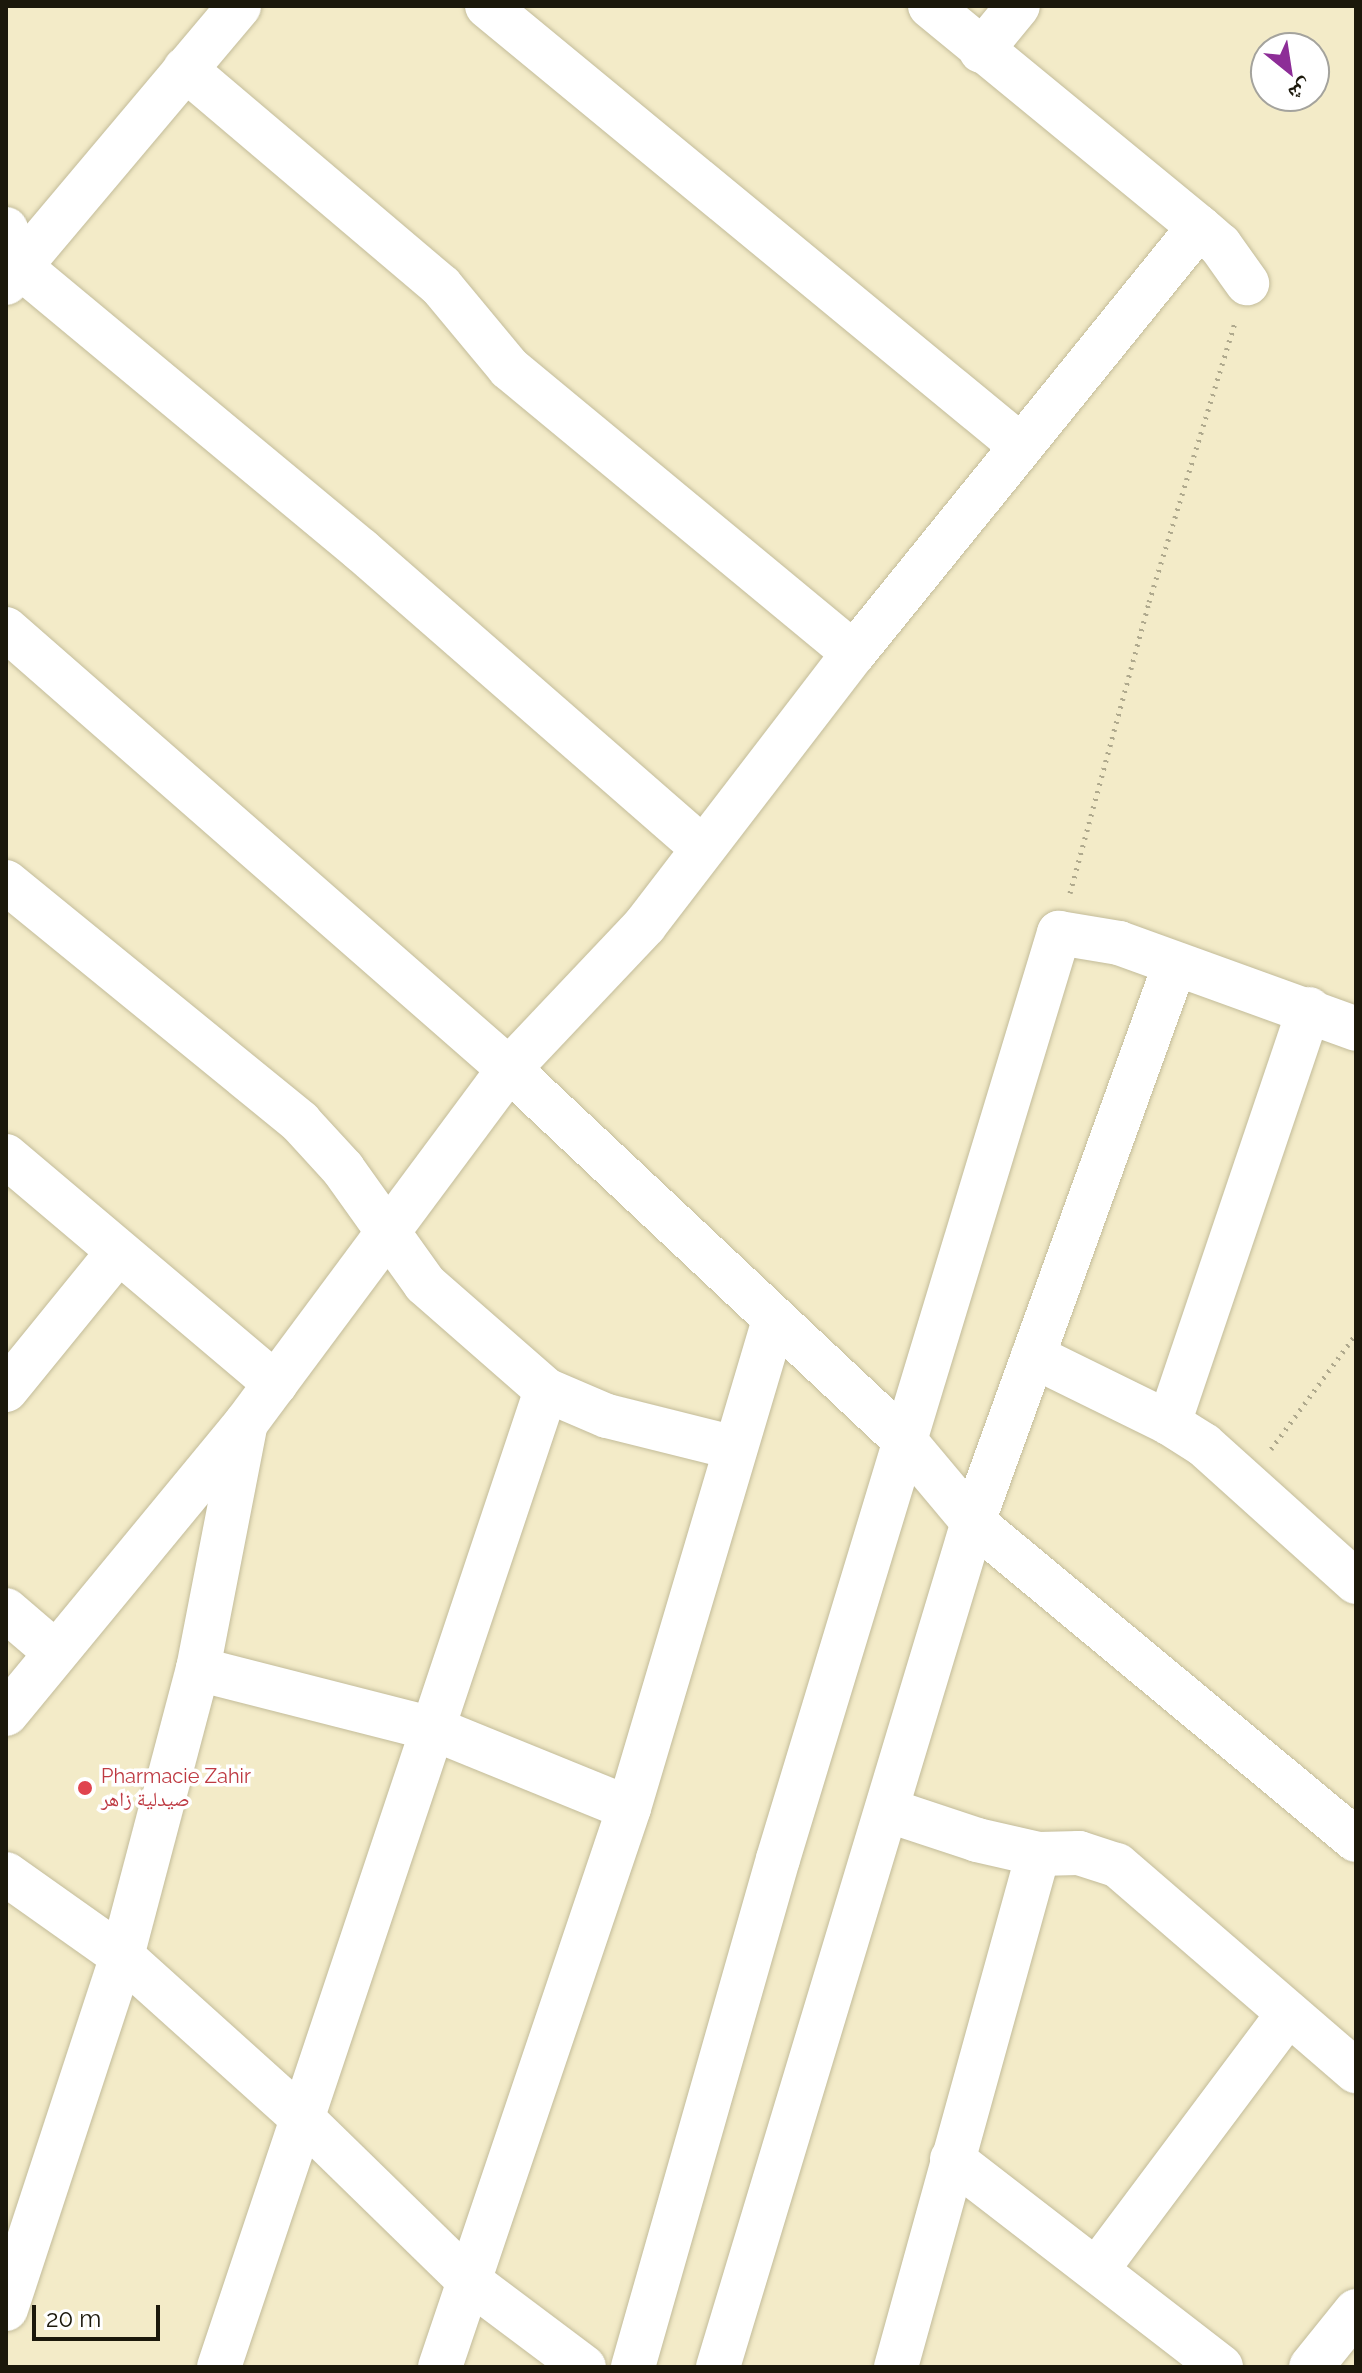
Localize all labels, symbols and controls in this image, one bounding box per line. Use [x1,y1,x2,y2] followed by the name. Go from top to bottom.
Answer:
[1250,32,1330,112] north arrow
[1284,74,1318,108] text: ش
[101,1764,251,1811] place label: Pharmacie Zahir صيدلية زاهر
[76,1779,94,1797] marker: Pharmacie Zahir صيدلية زاهر
[36,2289,164,2339] scale bar
[46,2304,101,2333] text: 20 m

